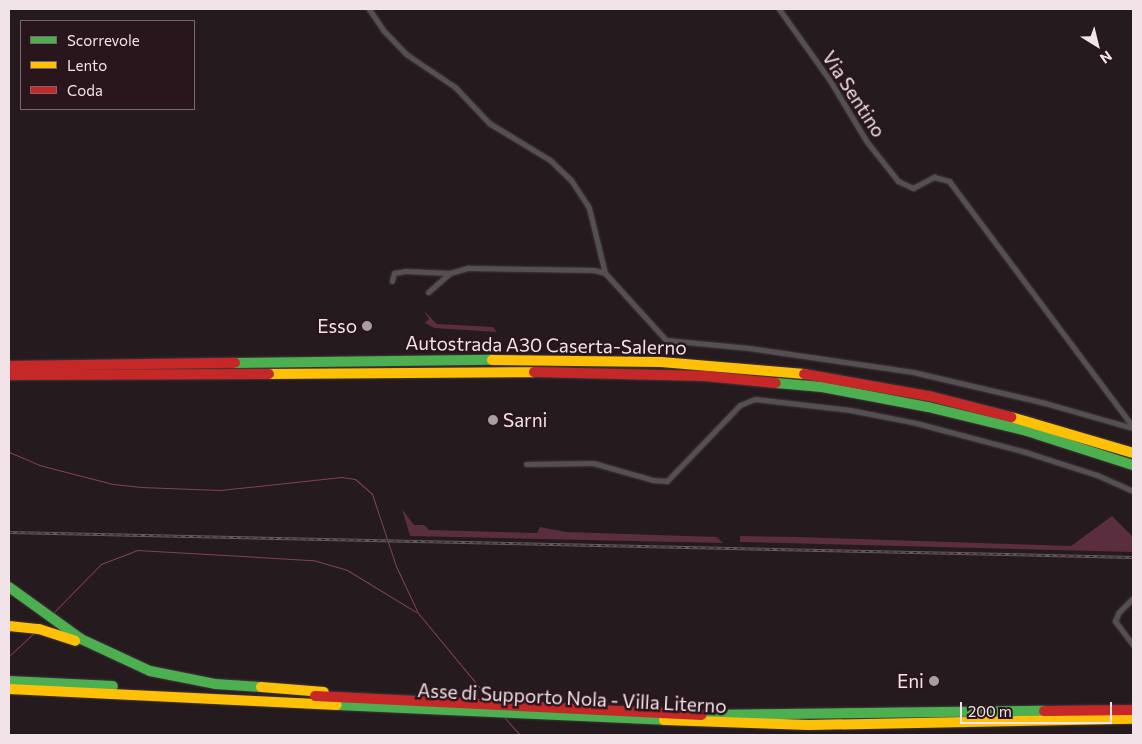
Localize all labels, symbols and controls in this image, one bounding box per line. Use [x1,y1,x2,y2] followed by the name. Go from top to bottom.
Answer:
[20,20,195,110] legend
[1072,20,1122,70] north arrow
[67,31,140,49] text: Scorrevole
[818,47,890,141] street label: Via Sentino
[1097,48,1115,68] text: N
[67,56,107,74] text: Lento
[67,81,103,99] text: Coda
[317,315,357,337] place label: Esso
[361,320,373,332] marker: Esso
[405,331,687,359] street label: Autostrada A30 Caserta-Salerno
[503,409,547,431] place label: Sarni
[487,414,499,426] marker: Sarni
[897,670,924,692] place label: Eni
[928,675,940,687] marker: Eni
[417,679,727,717] street label: Asse di Supporto Nola - Villa Literno
[962,692,1114,724] scale bar
[968,702,1012,720] text: 200 m

